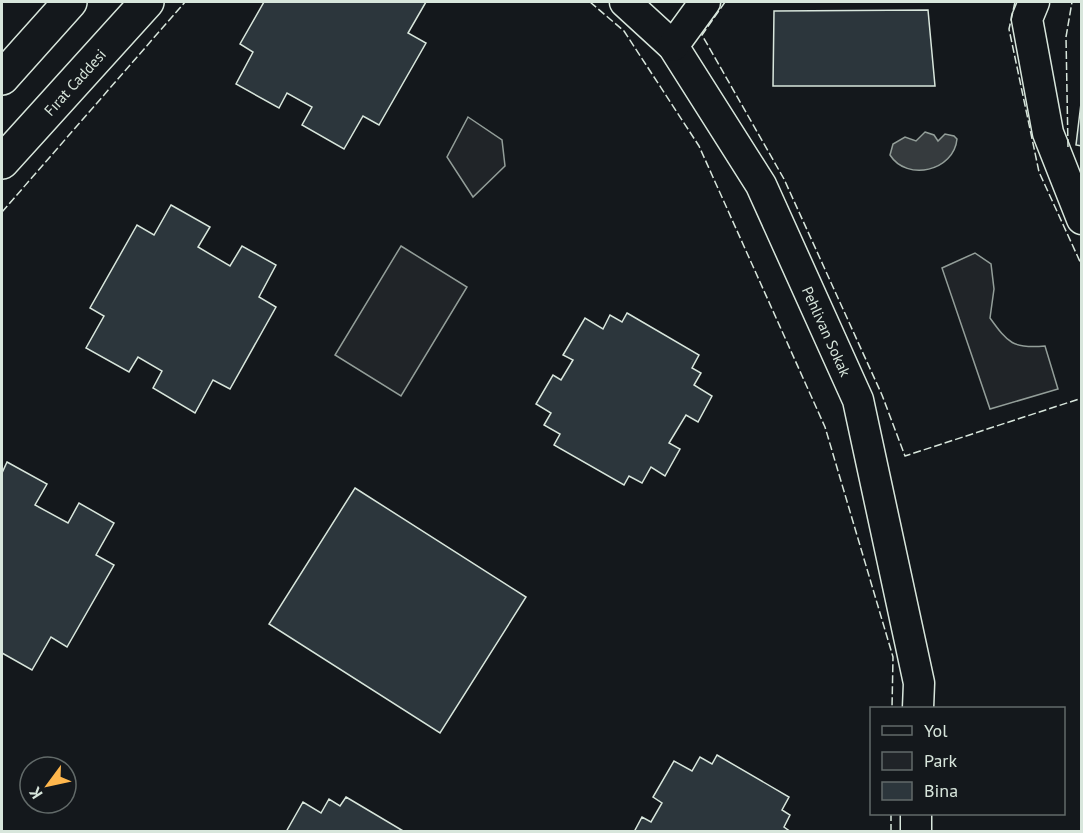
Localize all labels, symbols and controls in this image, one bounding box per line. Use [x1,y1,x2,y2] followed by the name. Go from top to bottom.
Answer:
[39,45,110,119] street label: Fırat Caddesi
[798,283,856,380] street label: Pehlivan Sokak
[870,707,1065,815] legend
[924,719,948,742] text: Yol
[924,749,957,772] text: Park
[18,755,78,815] north arrow
[924,779,958,802] text: Bina
[24,783,47,803] text: K

